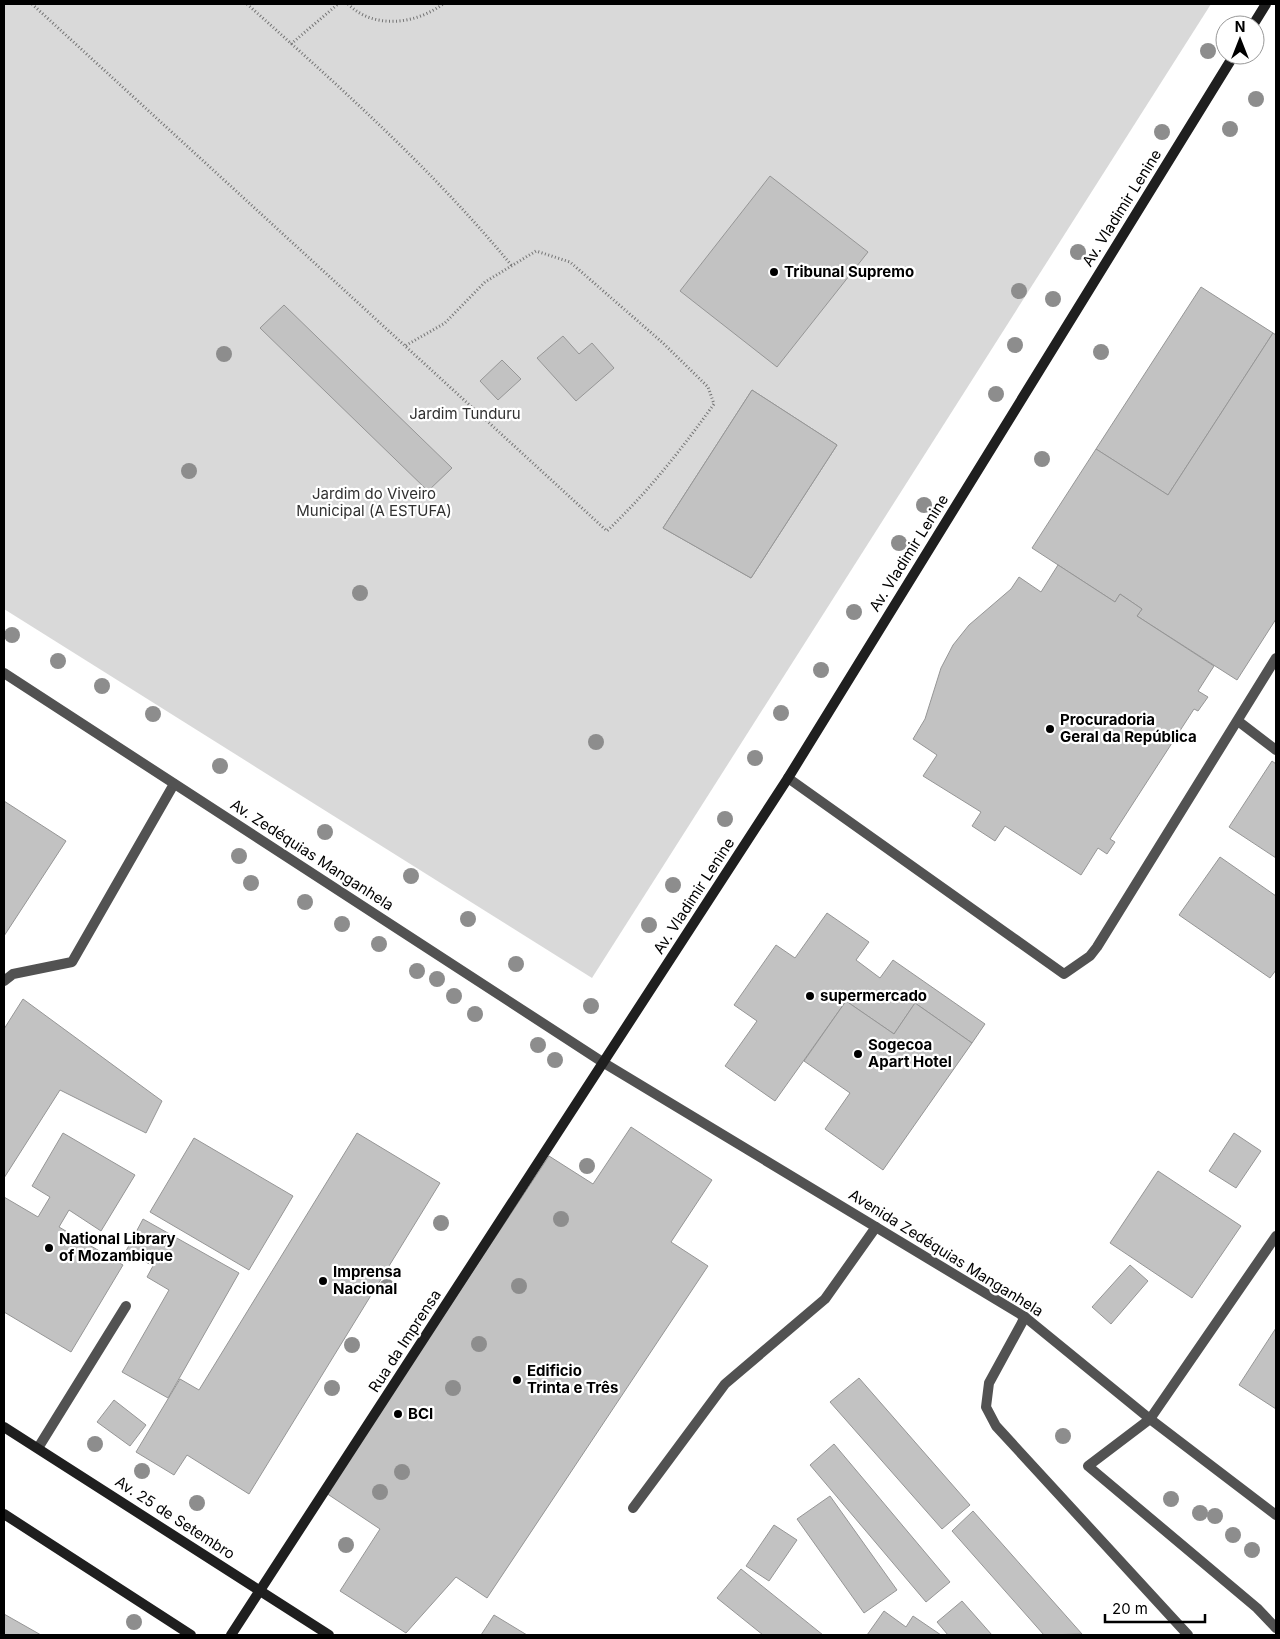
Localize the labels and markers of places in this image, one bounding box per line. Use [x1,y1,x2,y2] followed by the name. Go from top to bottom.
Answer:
[784,262,914,281] place label: Tribunal Supremo
[768,266,780,278] marker: Tribunal Supremo
[1060,710,1197,746] place label: Procuradoria Geral da República
[1044,723,1056,735] marker: Procuradoria Geral da República
[820,986,927,1005] place label: supermercado
[804,990,816,1002] marker: supermercado
[868,1035,952,1071] place label: Sogecoa Apart Hotel
[852,1048,864,1060] marker: Sogecoa Apart Hotel
[59,1229,176,1265] place label: National Library of Mozambique
[43,1242,55,1254] marker: National Library of Mozambique
[333,1262,401,1298] place label: Imprensa Nacional
[317,1275,329,1287] marker: Imprensa Nacional
[527,1361,618,1397] place label: Edificio Trinta e Três
[511,1374,523,1386] marker: Edificio Trinta e Três
[408,1404,433,1423] place label: BCI
[392,1408,404,1420] marker: BCI

